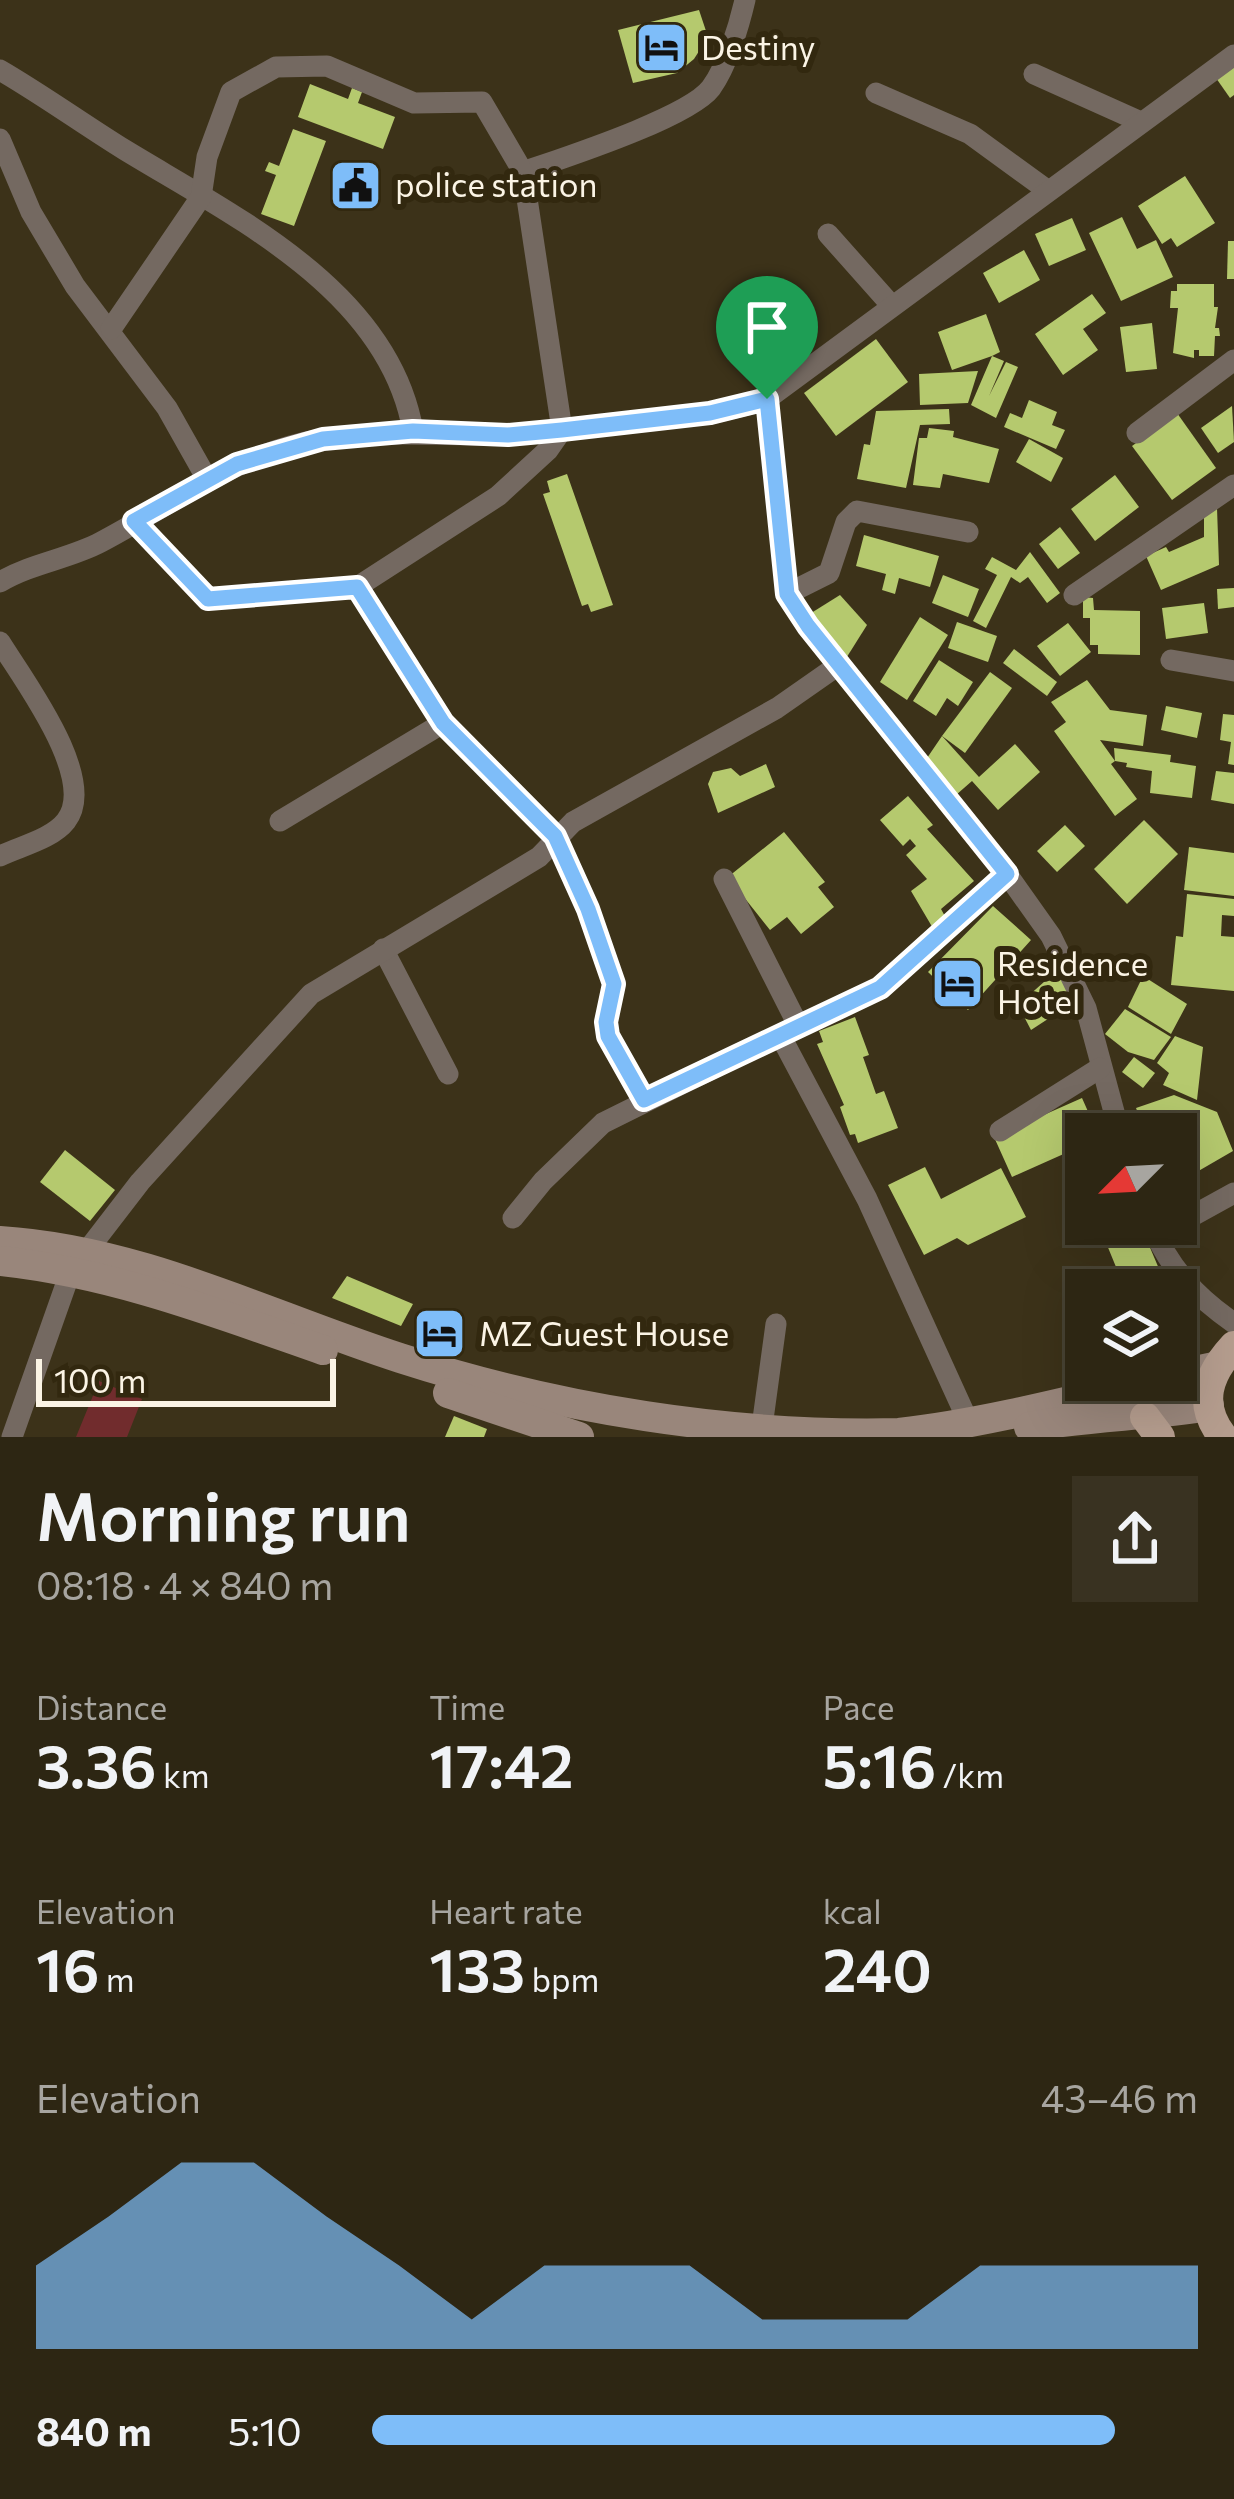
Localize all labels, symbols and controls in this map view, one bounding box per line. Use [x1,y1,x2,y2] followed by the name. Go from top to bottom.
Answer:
[634,20,690,76] hotel icon: Destiny
[701,26,815,67] place label: Destiny
[328,157,384,213] public building icon: police station
[395,163,598,204] place label: police station
[716,276,818,399] pin
[734,294,800,360] icon: arrive
[997,942,1148,1021] place label: Residence Hotel
[930,955,986,1011] hotel icon: Residence Hotel
[1065,1113,1197,1245] north arrow
[1065,1113,1197,1401] map controls
[1065,1269,1197,1401] button: layers
[412,1306,468,1362] hotel icon: MZ Guest House
[479,1312,729,1353] place label: MZ Guest House
[36,1353,336,1406] scale bar
[54,1359,146,1400] text: 100 m
[36,1474,411,1555] text: Morning run
[1072,1476,1198,1602] button: share
[36,1560,333,1608] text: 08:18 · 4 × 840 m
[36,1686,167,1727] text: Distance
[429,1686,505,1727] text: Time
[823,1686,894,1727] text: Pace
[36,1727,157,1800] text: 3.36
[429,1727,574,1800] text: 17:42
[823,1727,936,1800] text: 5:16
[157,1754,210,1795] text: km
[936,1754,1004,1795] text: /km
[36,1890,175,1931] text: Elevation
[429,1890,583,1931] text: Heart rate
[823,1890,882,1931] text: kcal
[36,1931,99,2004] text: 16
[429,1931,525,2004] text: 133
[823,1931,932,2004] text: 240
[99,1958,135,1999] text: m
[525,1958,599,1999] text: bpm
[36,2073,201,2121] text: Elevation
[1041,2073,1198,2121] text: 43–46 m
[36,2406,151,2454] text: 840 m
[228,2406,302,2454] text: 5:10

